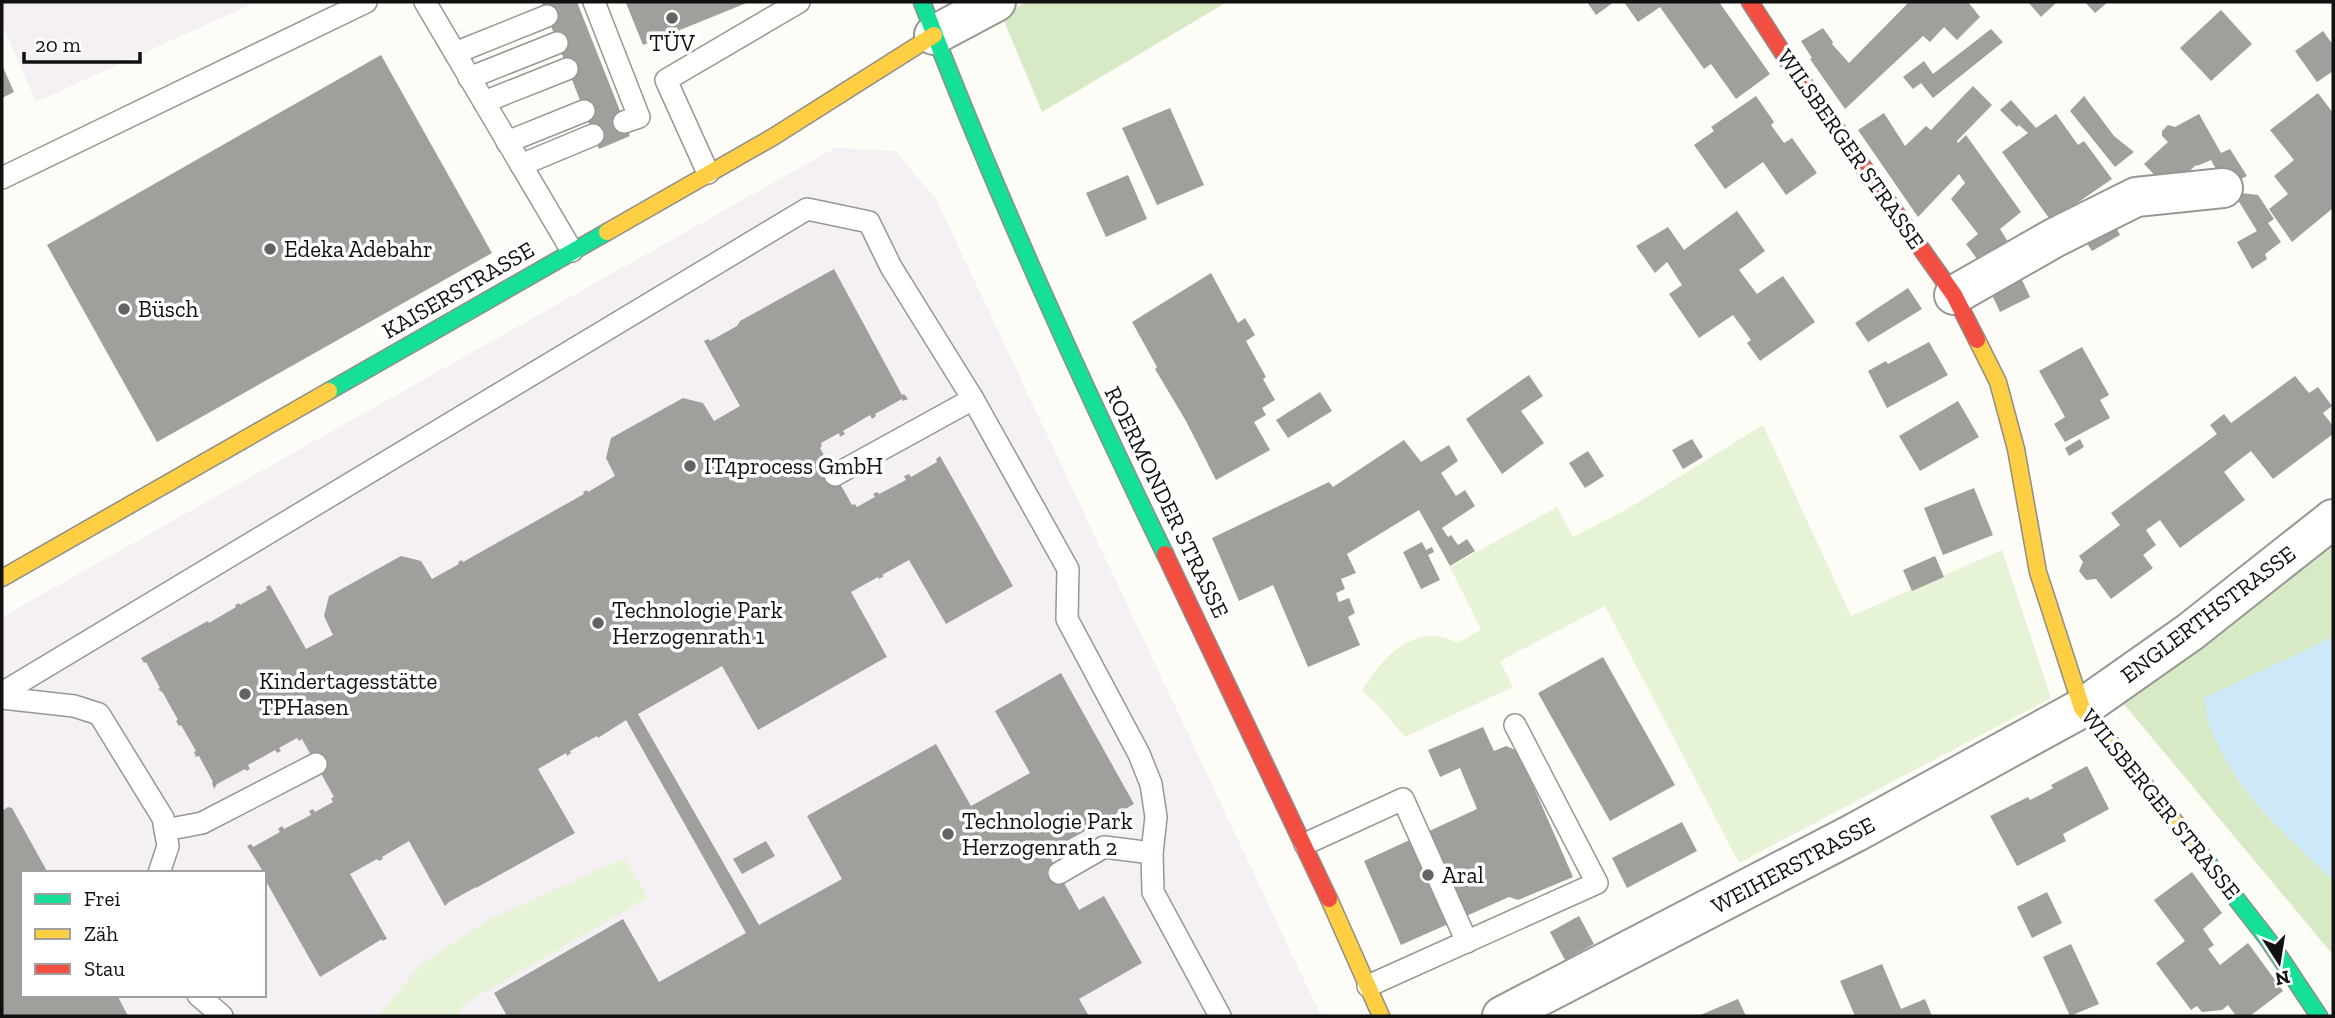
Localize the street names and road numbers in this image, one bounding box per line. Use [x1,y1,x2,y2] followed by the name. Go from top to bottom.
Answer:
[1771,44,1931,254] street label: WILSBERGER STRASSE
[377,235,539,345] street label: KAISERSTRASSE
[1099,382,1235,622] street label: ROERMONDER STRASSE
[2115,539,2301,689] street label: ENGLERTHSTRASSE
[2075,703,2247,905] street label: WILSBERGER STRASSE
[1706,810,1880,920] street label: WEIHERSTRASSE

